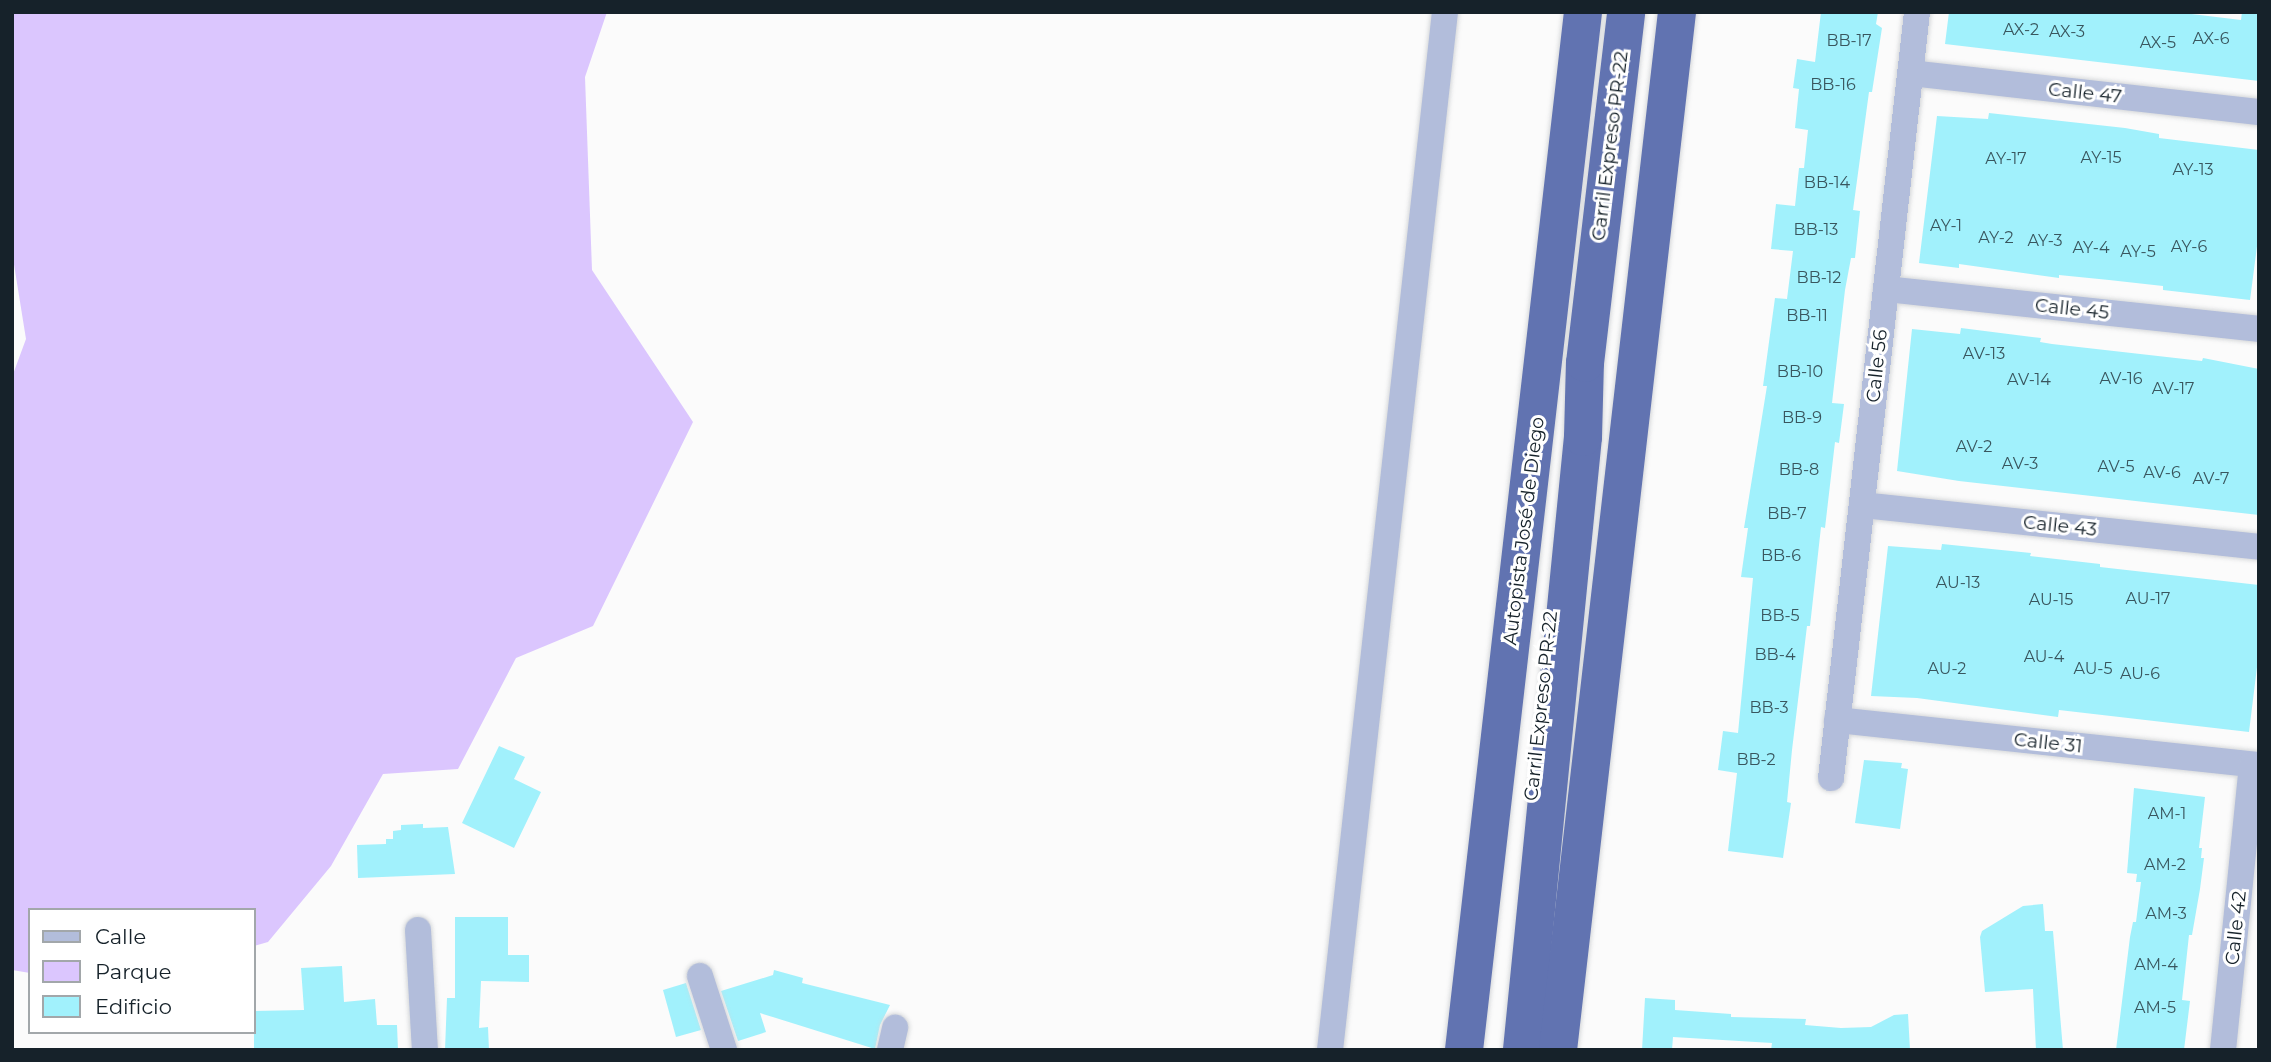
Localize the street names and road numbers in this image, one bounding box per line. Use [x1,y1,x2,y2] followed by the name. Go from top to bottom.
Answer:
[1587,50,1633,242] street label: Carril Expreso PR-22
[2047,78,2123,108] street label: Calle 47
[2034,294,2110,324] street label: Calle 45
[1862,328,1892,404] street label: Calle 56
[1499,415,1549,647] street label: Autopista José de Diego
[2022,511,2098,541] street label: Calle 43
[1520,610,1562,802] street label: Carril Expreso PR-22
[2013,728,2083,758] street label: Calle 31
[2221,890,2251,966] street label: Calle 42

